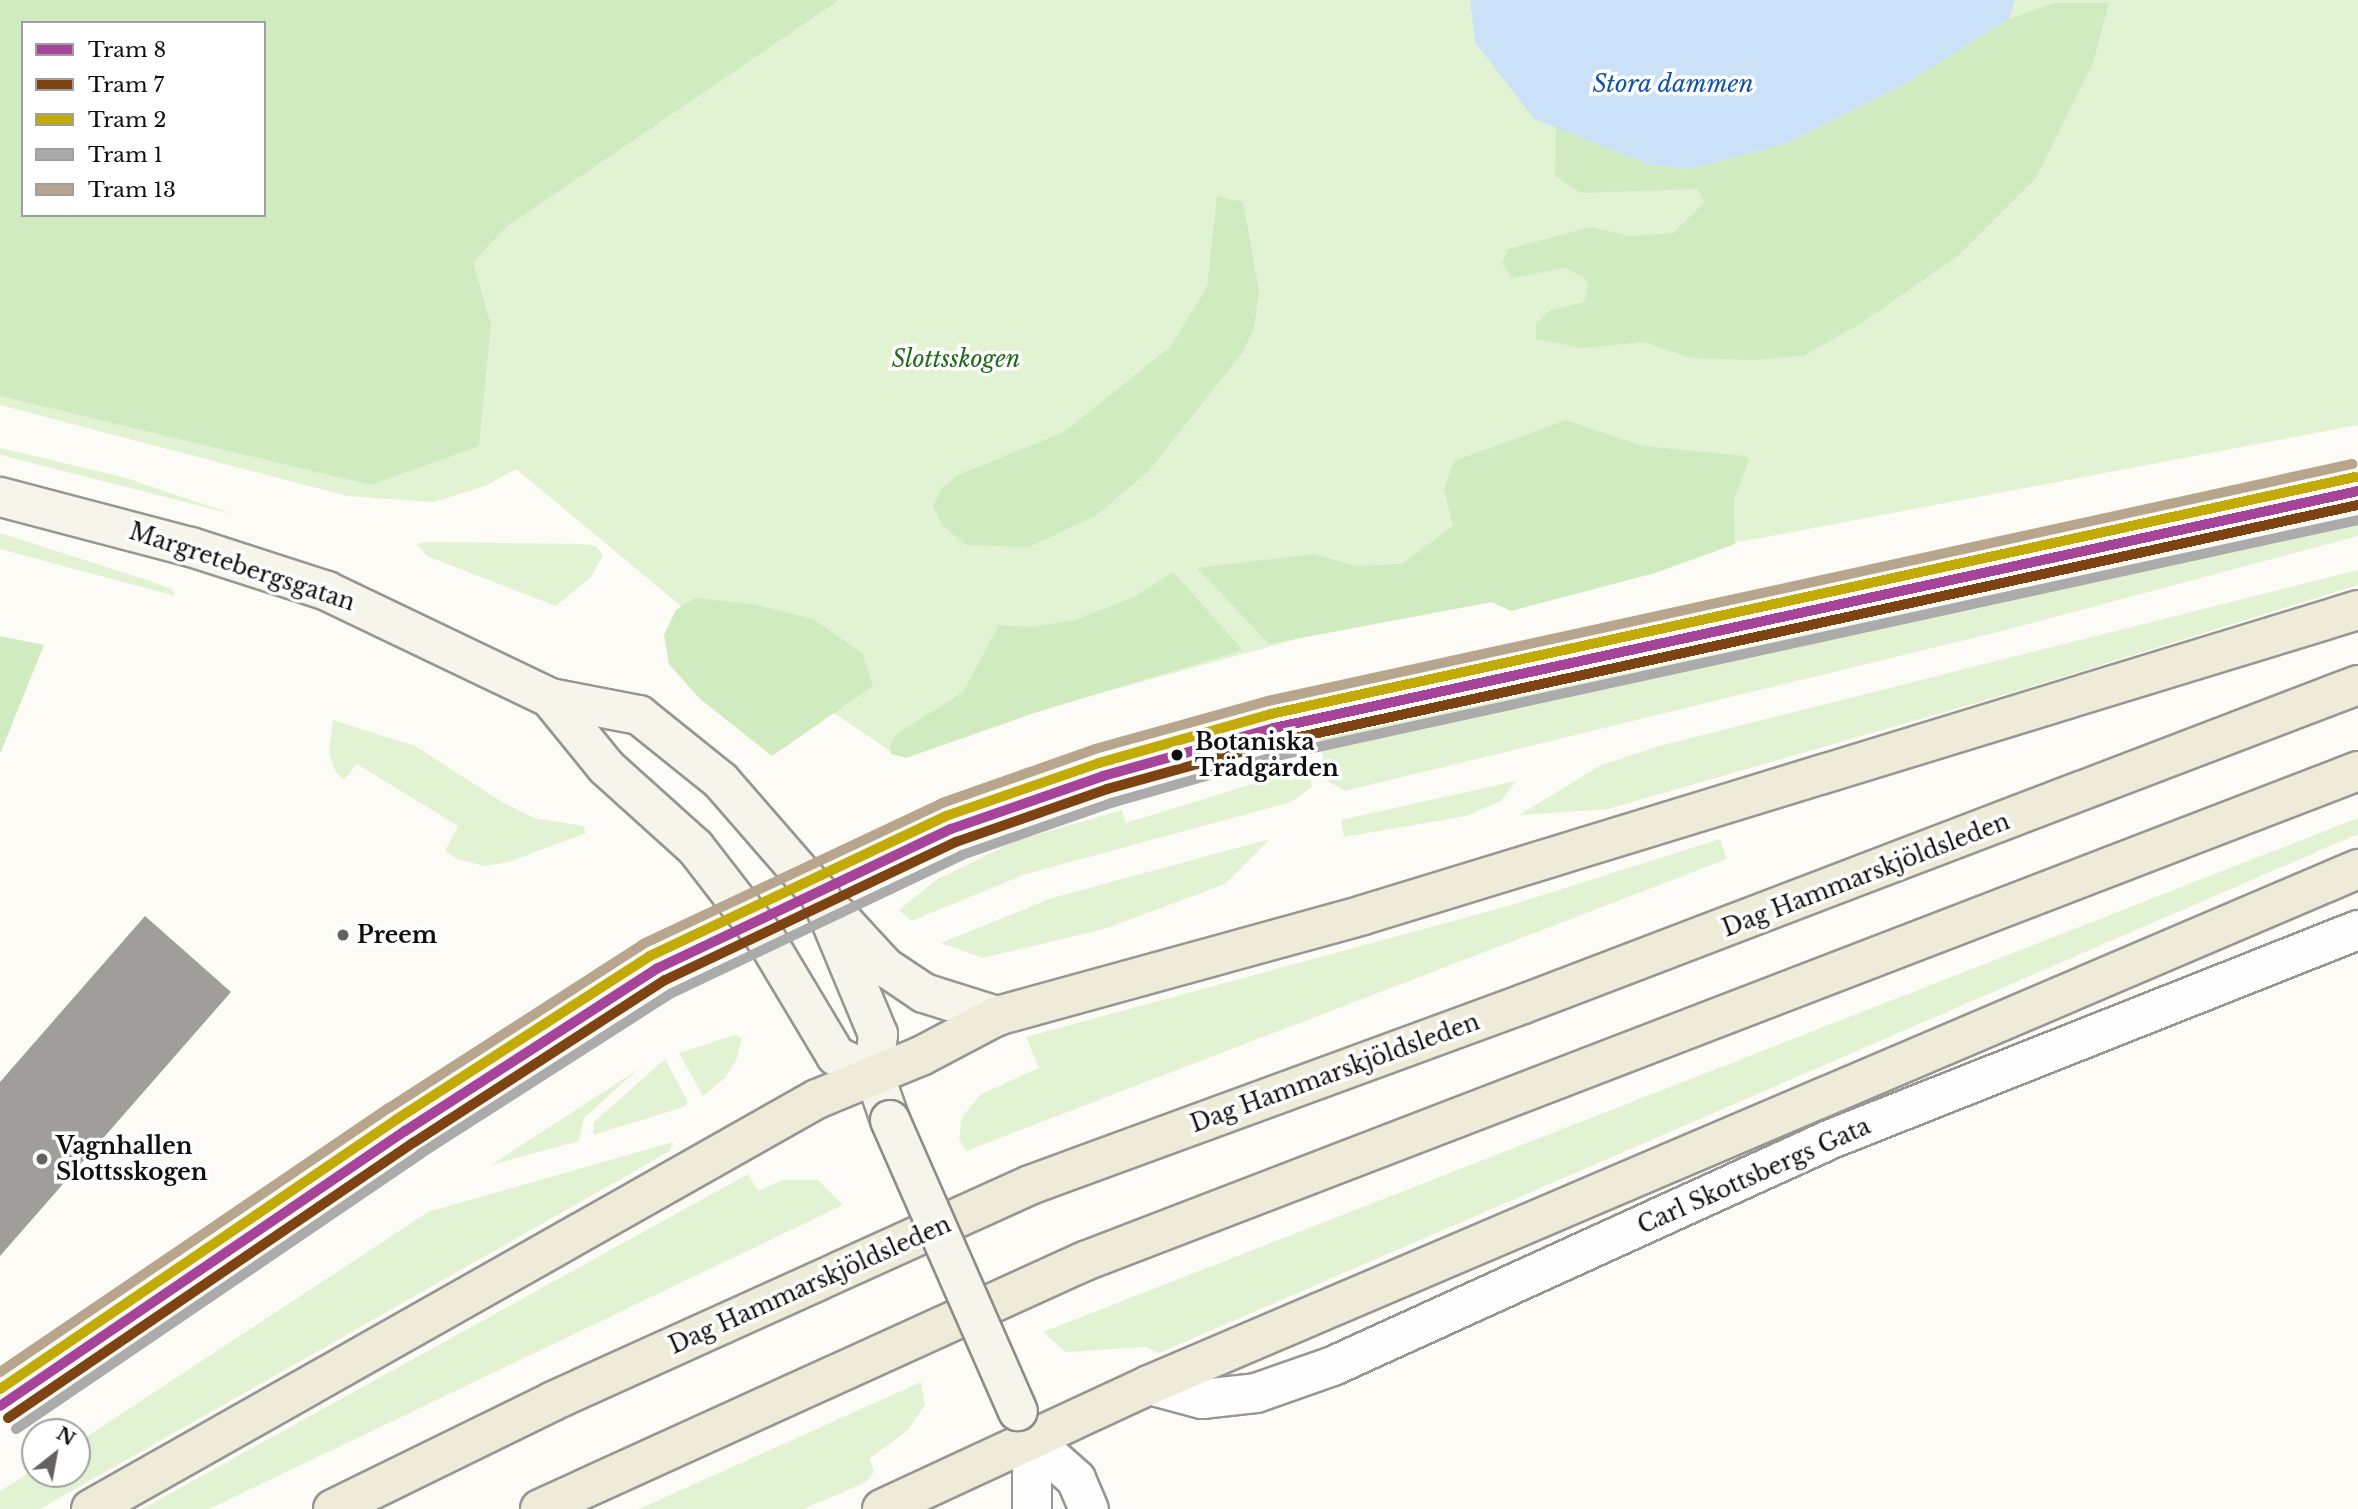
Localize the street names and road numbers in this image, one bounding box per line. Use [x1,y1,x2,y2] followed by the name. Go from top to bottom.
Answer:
[126,517,358,617] street label: Margretebergsgatan
[1718,807,2014,943] street label: Dag Hammarskjöldsleden
[1187,1008,1483,1138] street label: Dag Hammarskjöldsleden
[1634,1112,1874,1240] street label: Carl Skottsbergs Gata
[665,1210,955,1360] street label: Dag Hammarskjöldsleden

